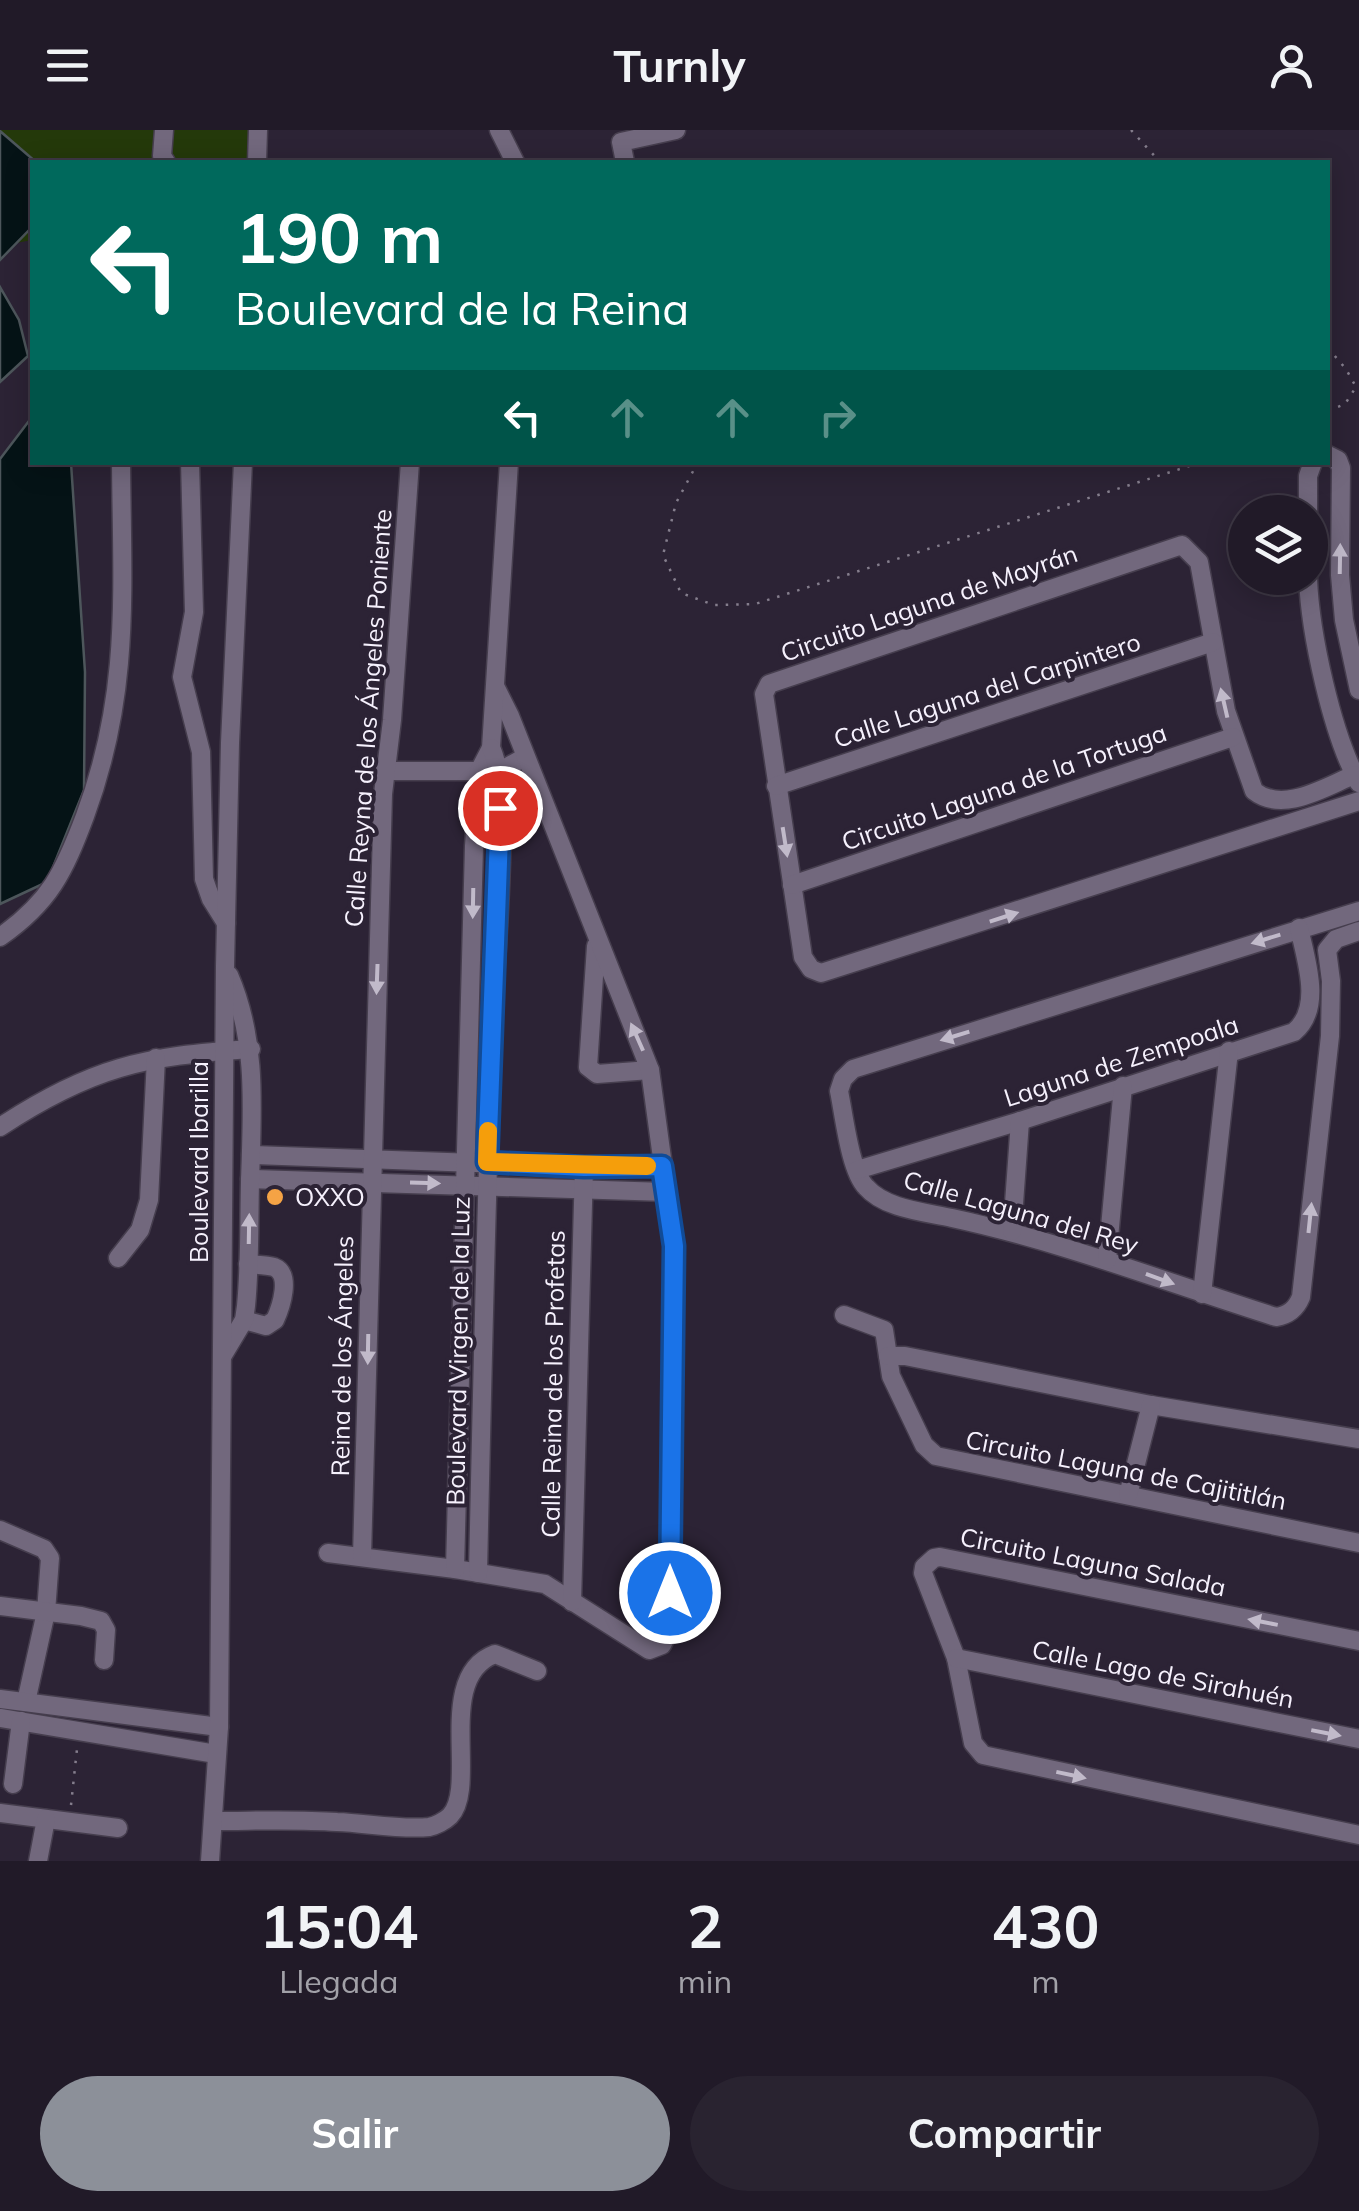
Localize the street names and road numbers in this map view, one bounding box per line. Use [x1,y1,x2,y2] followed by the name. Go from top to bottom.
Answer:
[337,508,398,928] street label: Calle Reyna de los Ángeles Poniente
[776,537,1081,668] street label: Circuito Laguna de Mayrán
[829,625,1144,754] street label: Calle Laguna del Carpintero
[837,716,1170,857] street label: Circuito Laguna de la Tortuga
[1000,1008,1242,1113] street label: Laguna de Zempoala
[183,1061,214,1263] street label: Boulevard Ibarilla
[900,1163,1142,1260] street label: Calle Laguna del Rey
[439,1196,476,1506] street label: Boulevard Virgen de la Luz
[534,1230,571,1538] street label: Calle Reina de los Profetas
[324,1235,359,1477] street label: Reina de los Ángeles
[963,1423,1289,1516] street label: Circuito Laguna de Cajititlán
[958,1521,1229,1602] street label: Circuito Laguna Salada
[1030,1633,1297,1714] street label: Calle Lago de Sirahuén

